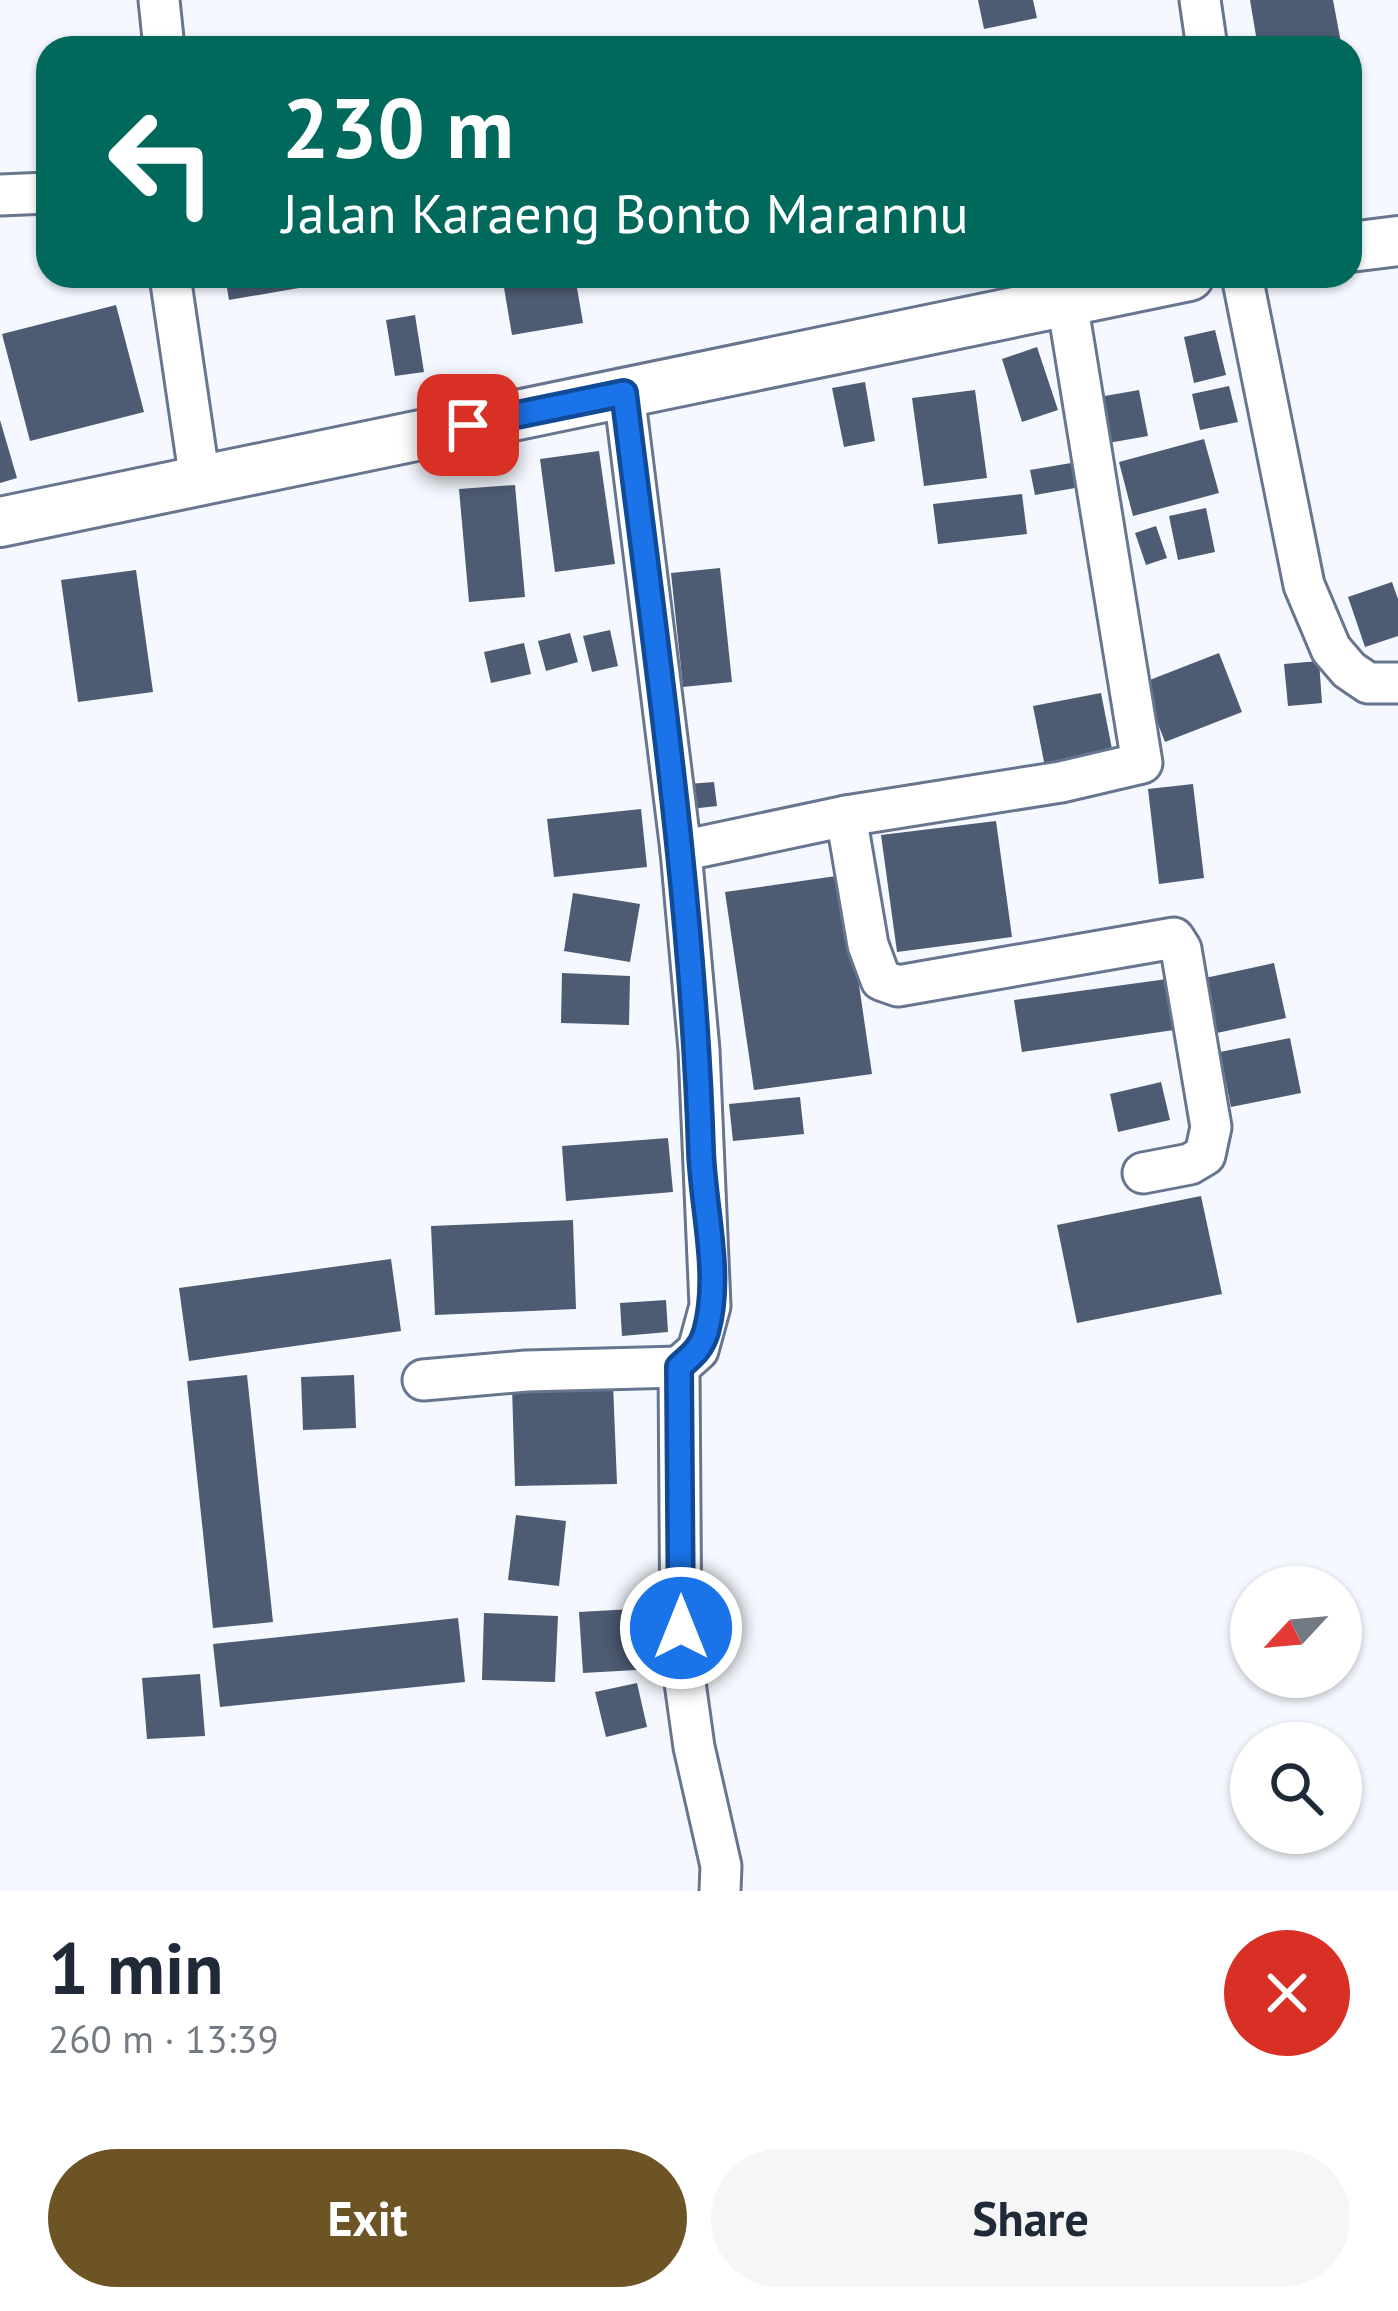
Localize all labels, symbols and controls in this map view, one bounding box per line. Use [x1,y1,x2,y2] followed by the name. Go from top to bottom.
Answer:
[282,72,514,181] text: 230 m
[84,84,240,240] icon: left
[282,178,969,248] text: Jalan Karaeng Bonto Marannu
[417,374,519,476] pin
[435,392,501,458] icon: arrive
[618,1565,744,1691] position arrow
[1230,1566,1362,1698] north arrow
[1230,1566,1362,1854] map controls
[1230,1722,1362,1854] button: search
[48,1921,224,2014] text: 1 min
[1224,1930,1350,2056] button: close
[48,2013,279,2064] text: 260 m · 13:39
[48,2149,687,2287] button: Exit
[711,2149,1350,2287] button: Share

